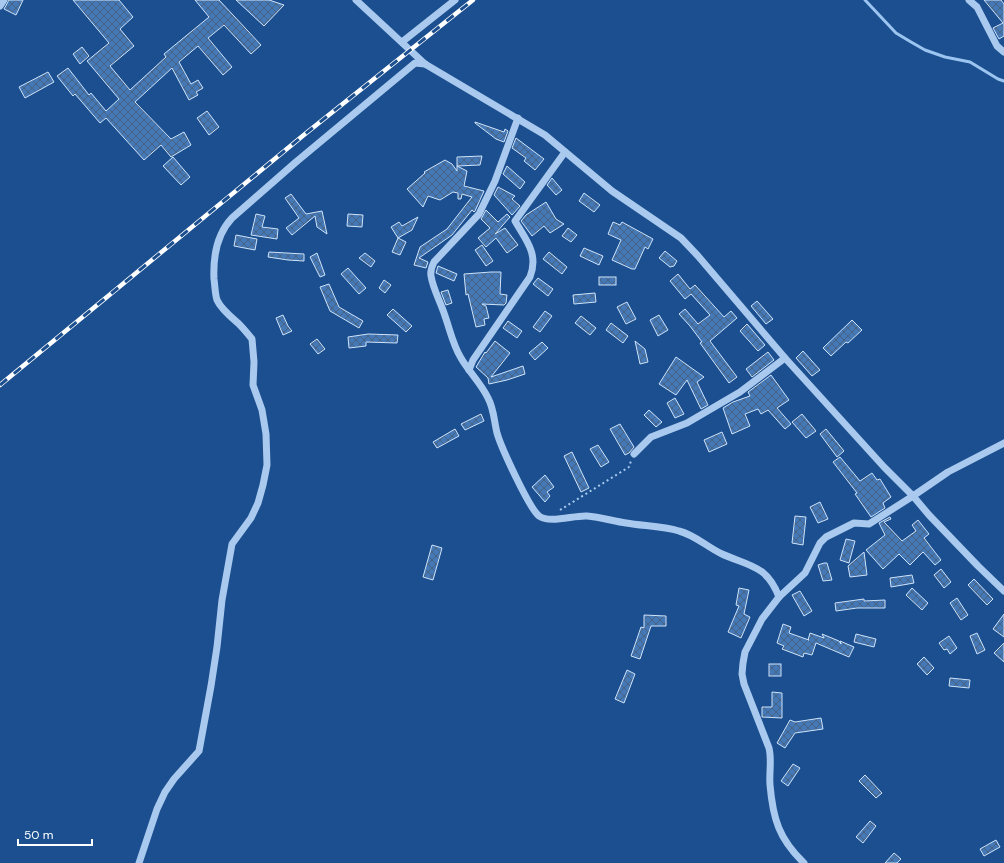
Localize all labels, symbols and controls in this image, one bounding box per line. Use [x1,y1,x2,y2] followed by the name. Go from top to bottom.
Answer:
[18,821,92,847] scale bar
[24,827,53,843] text: 50 m

